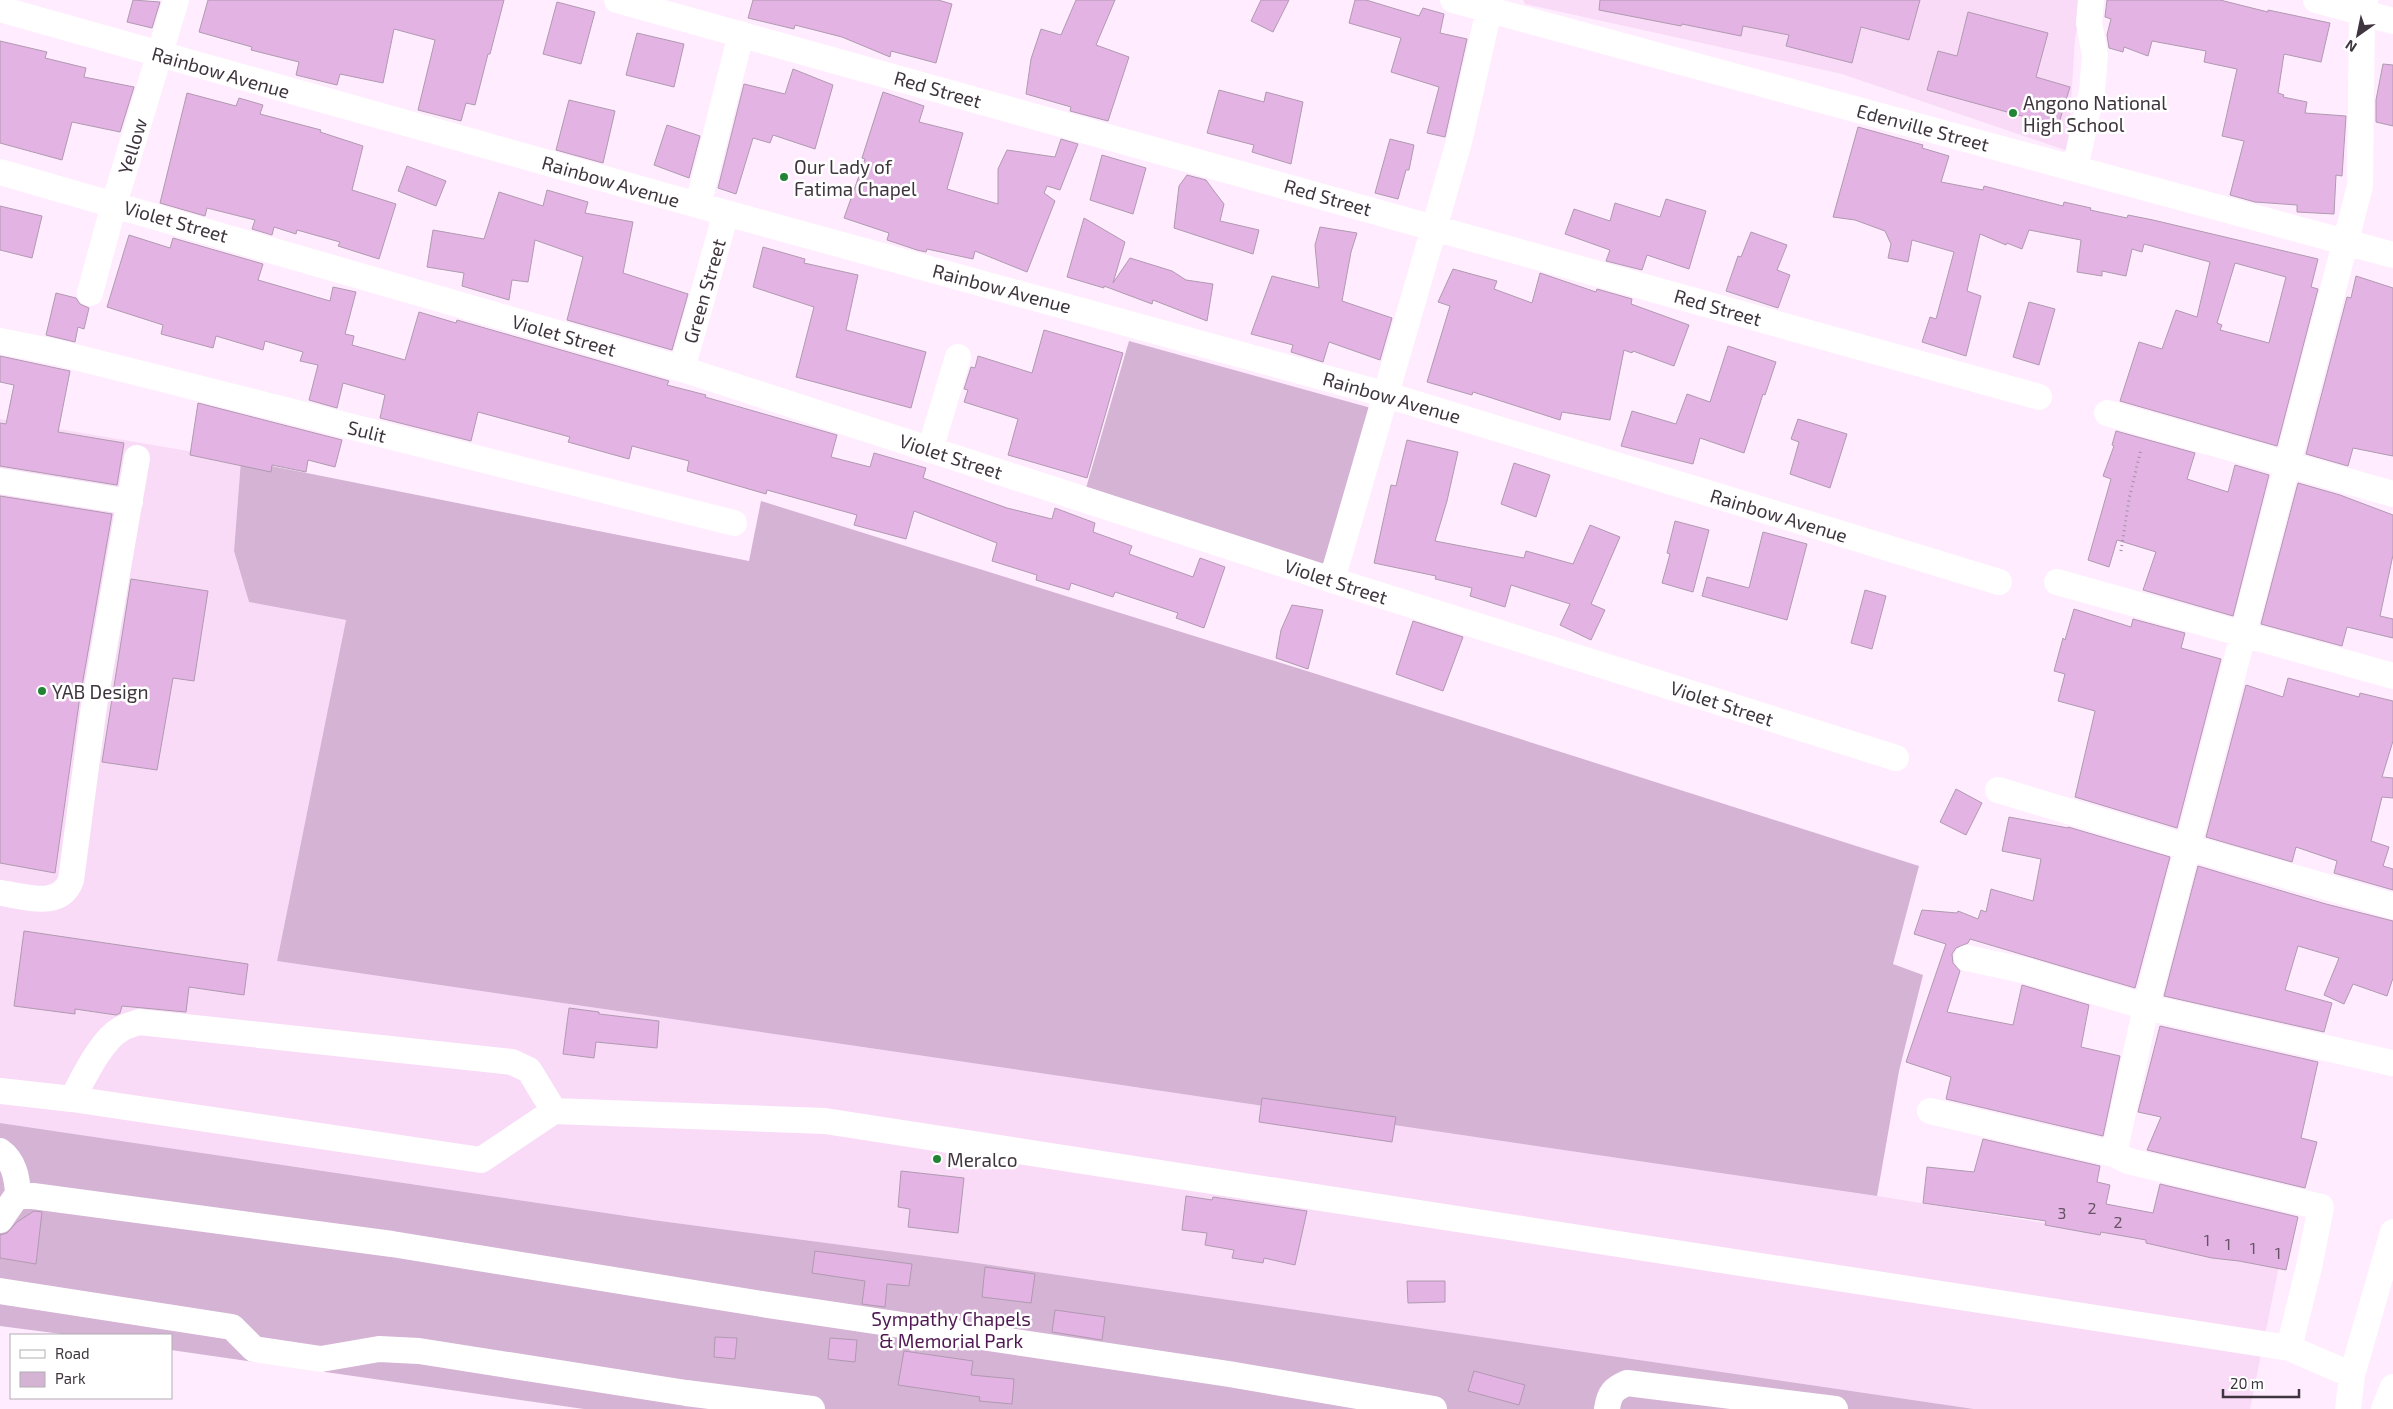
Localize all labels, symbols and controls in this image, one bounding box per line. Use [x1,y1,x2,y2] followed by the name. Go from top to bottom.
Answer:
[2333,10,2383,60] north arrow
[2342,36,2360,56] text: N
[149,41,293,103] street label: Rainbow Avenue
[892,66,984,112] street label: Red Street
[2023,91,2167,136] place label: Angono National High School
[1854,98,1992,156] street label: Edenville Street
[2007,107,2019,119] marker: Angono National High School
[113,115,151,177] street label: Yellow
[539,150,683,212] street label: Rainbow Avenue
[794,155,917,200] place label: Our Lady of Fatima Chapel
[778,171,790,183] marker: Our Lady of Fatima Chapel
[1282,174,1374,220] street label: Red Street
[121,195,231,247] street label: Violet Street
[678,236,730,346] street label: Green Street
[930,258,1074,318] street label: Rainbow Avenue
[1672,284,1764,330] street label: Red Street
[509,309,619,361] street label: Violet Street
[1320,366,1464,428] street label: Rainbow Avenue
[345,415,389,447] street label: Sulit
[896,428,1006,484] street label: Violet Street
[1708,483,1850,547] street label: Rainbow Avenue
[1281,553,1391,609] street label: Violet Street
[1667,675,1777,731] street label: Violet Street
[52,680,148,703] place label: YAB Design
[36,685,48,697] marker: YAB Design
[947,1148,1018,1171] place label: Meralco
[931,1153,943,1165] marker: Meralco
[2088,1198,2097,1217] house number: 2
[2058,1203,2066,1222] house number: 3
[2114,1212,2123,1231] house number: 2
[2204,1230,2210,1249] house number: 1
[2225,1234,2231,1253] house number: 1
[2250,1238,2256,1257] house number: 1
[2275,1243,2281,1262] house number: 1
[871,1307,1031,1352] park label: Sympathy Chapels & Memorial Park
[10,1334,172,1399] legend
[55,1344,90,1362] text: Road
[2223,1366,2299,1398] scale bar
[55,1369,86,1387] text: Park
[2230,1374,2264,1392] text: 20 m

